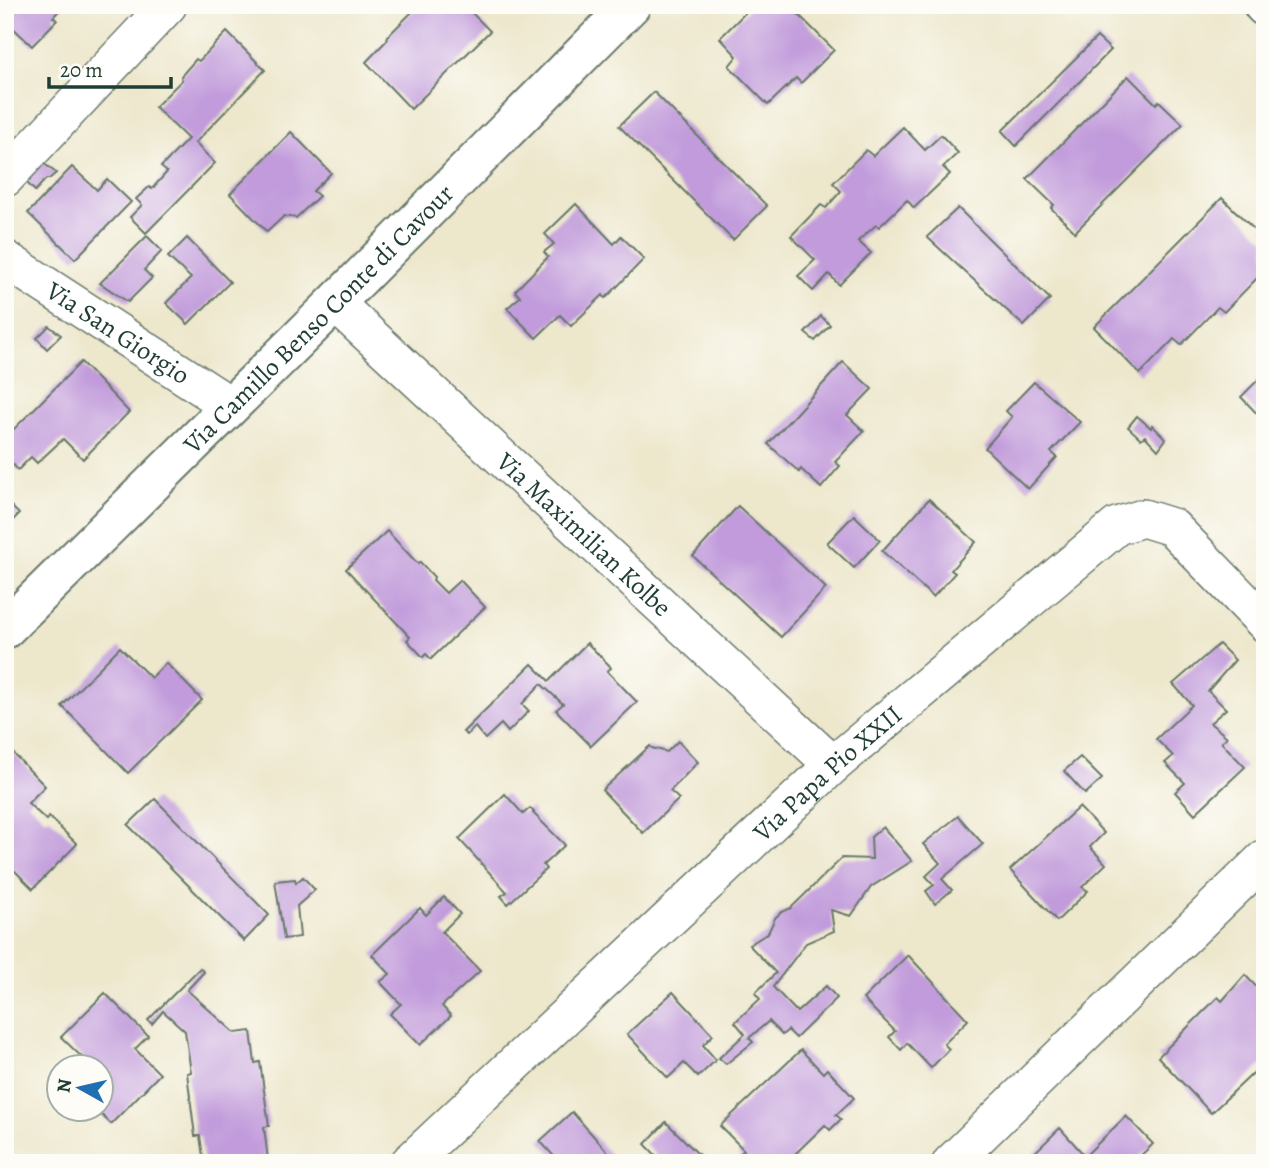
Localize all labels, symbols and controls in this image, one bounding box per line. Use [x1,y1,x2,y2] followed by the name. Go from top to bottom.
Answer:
[49,46,172,90] scale bar
[60,56,103,84] text: 20 m
[175,176,461,462] street label: Via Camillo Benso Conte di Cavour
[39,272,197,392] street label: Via San Giorgio
[488,444,679,624] street label: Via Maximilian Kolbe
[744,697,909,850] street label: Via Papa Pio XXII
[46,1052,116,1122] north arrow
[50,1077,78,1094] text: N

